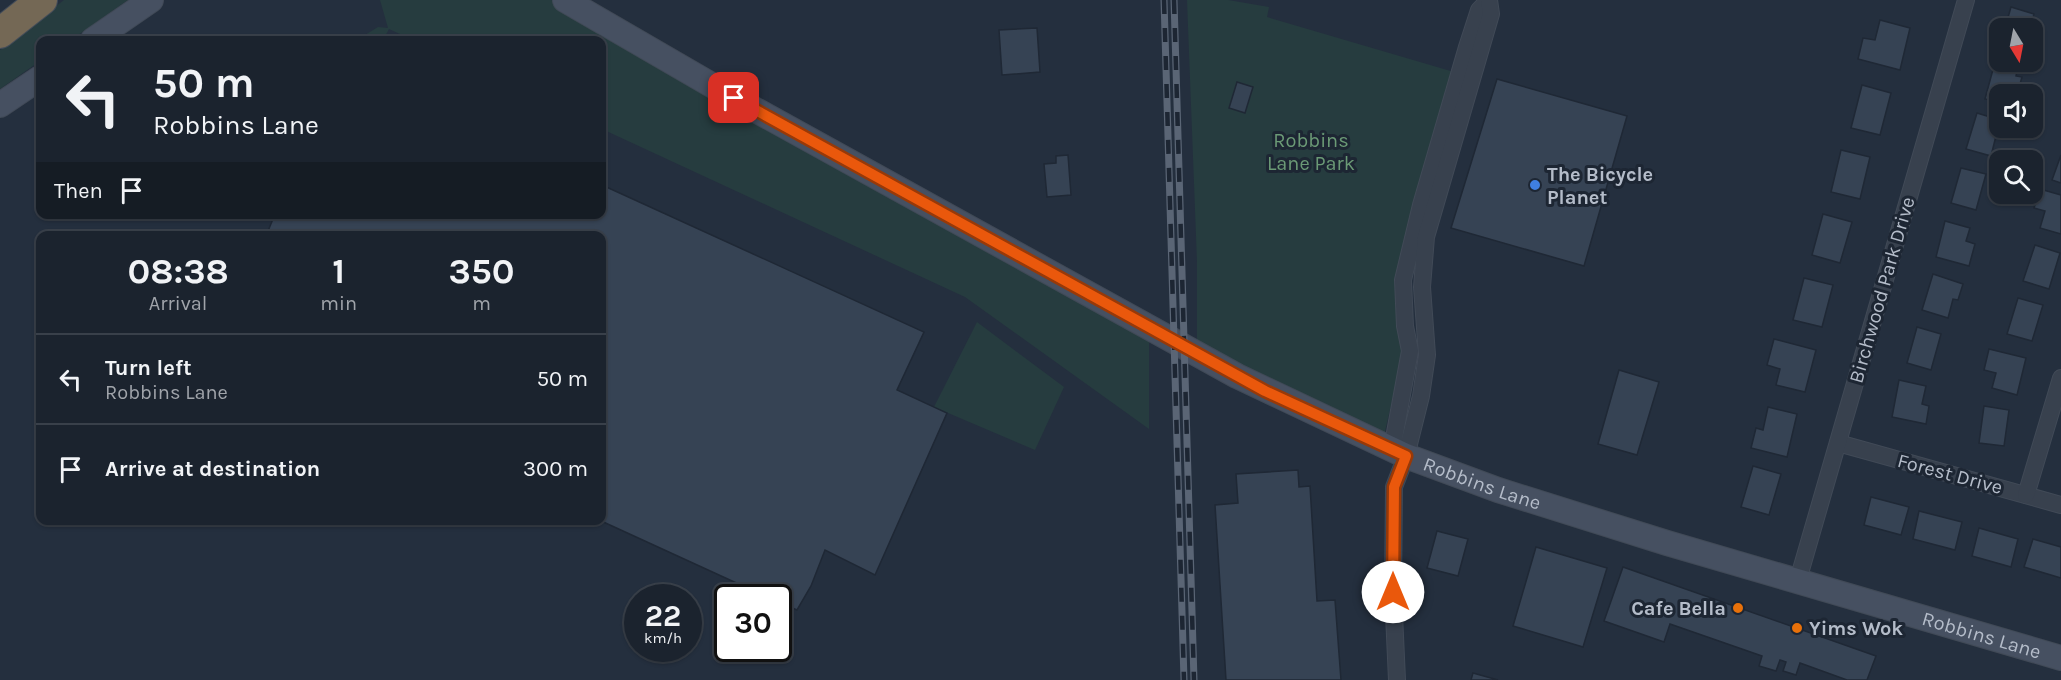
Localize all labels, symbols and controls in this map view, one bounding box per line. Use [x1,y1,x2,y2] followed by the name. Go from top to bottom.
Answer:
[1989,18,2043,72] north arrow
[1989,18,2043,204] map controls
[153,58,255,108] text: 50 m
[54,60,132,138] icon: left
[708,72,759,123] pin
[717,81,750,114] icon: arrive
[1989,84,2043,138] button: sound
[153,109,319,141] text: Robbins Lane
[1267,129,1355,175] park label: Robbins Lane Park
[1989,150,2043,204] button: search
[1547,163,1653,209] place label: The Bicycle Planet
[115,174,148,207] icon: arrive
[54,178,103,204] text: Then
[1528,178,1542,192] marker: The Bicycle Planet
[1844,194,1920,386] street label: Birchwood Park Drive
[127,250,229,292] text: 08:38
[332,250,345,292] text: 1
[448,250,515,292] text: 350
[149,292,207,315] text: Arrival
[320,292,357,315] text: min
[472,292,491,315] text: m
[105,355,192,381] text: Turn left
[54,363,87,396] icon: left
[537,366,588,392] text: 50 m
[105,381,228,404] text: Robbins Lane
[1895,449,2005,499] street label: Forest Drive
[1420,452,1544,514] street label: Robbins Lane
[54,453,87,486] icon: arrive
[105,456,320,482] text: Arrive at destination
[523,456,588,482] text: 300 m
[1361,560,1425,624] position arrow
[714,584,792,662] speed limit sign: 30
[1631,597,1726,620] place label: Cafe Bella
[645,598,681,634] text: 22
[1731,601,1745,615] marker: Cafe Bella
[1919,607,2044,663] street label: Robbins Lane
[1809,617,1903,640] place label: Yims Wok
[1790,621,1804,635] marker: Yims Wok
[644,629,682,647] text: km/h

